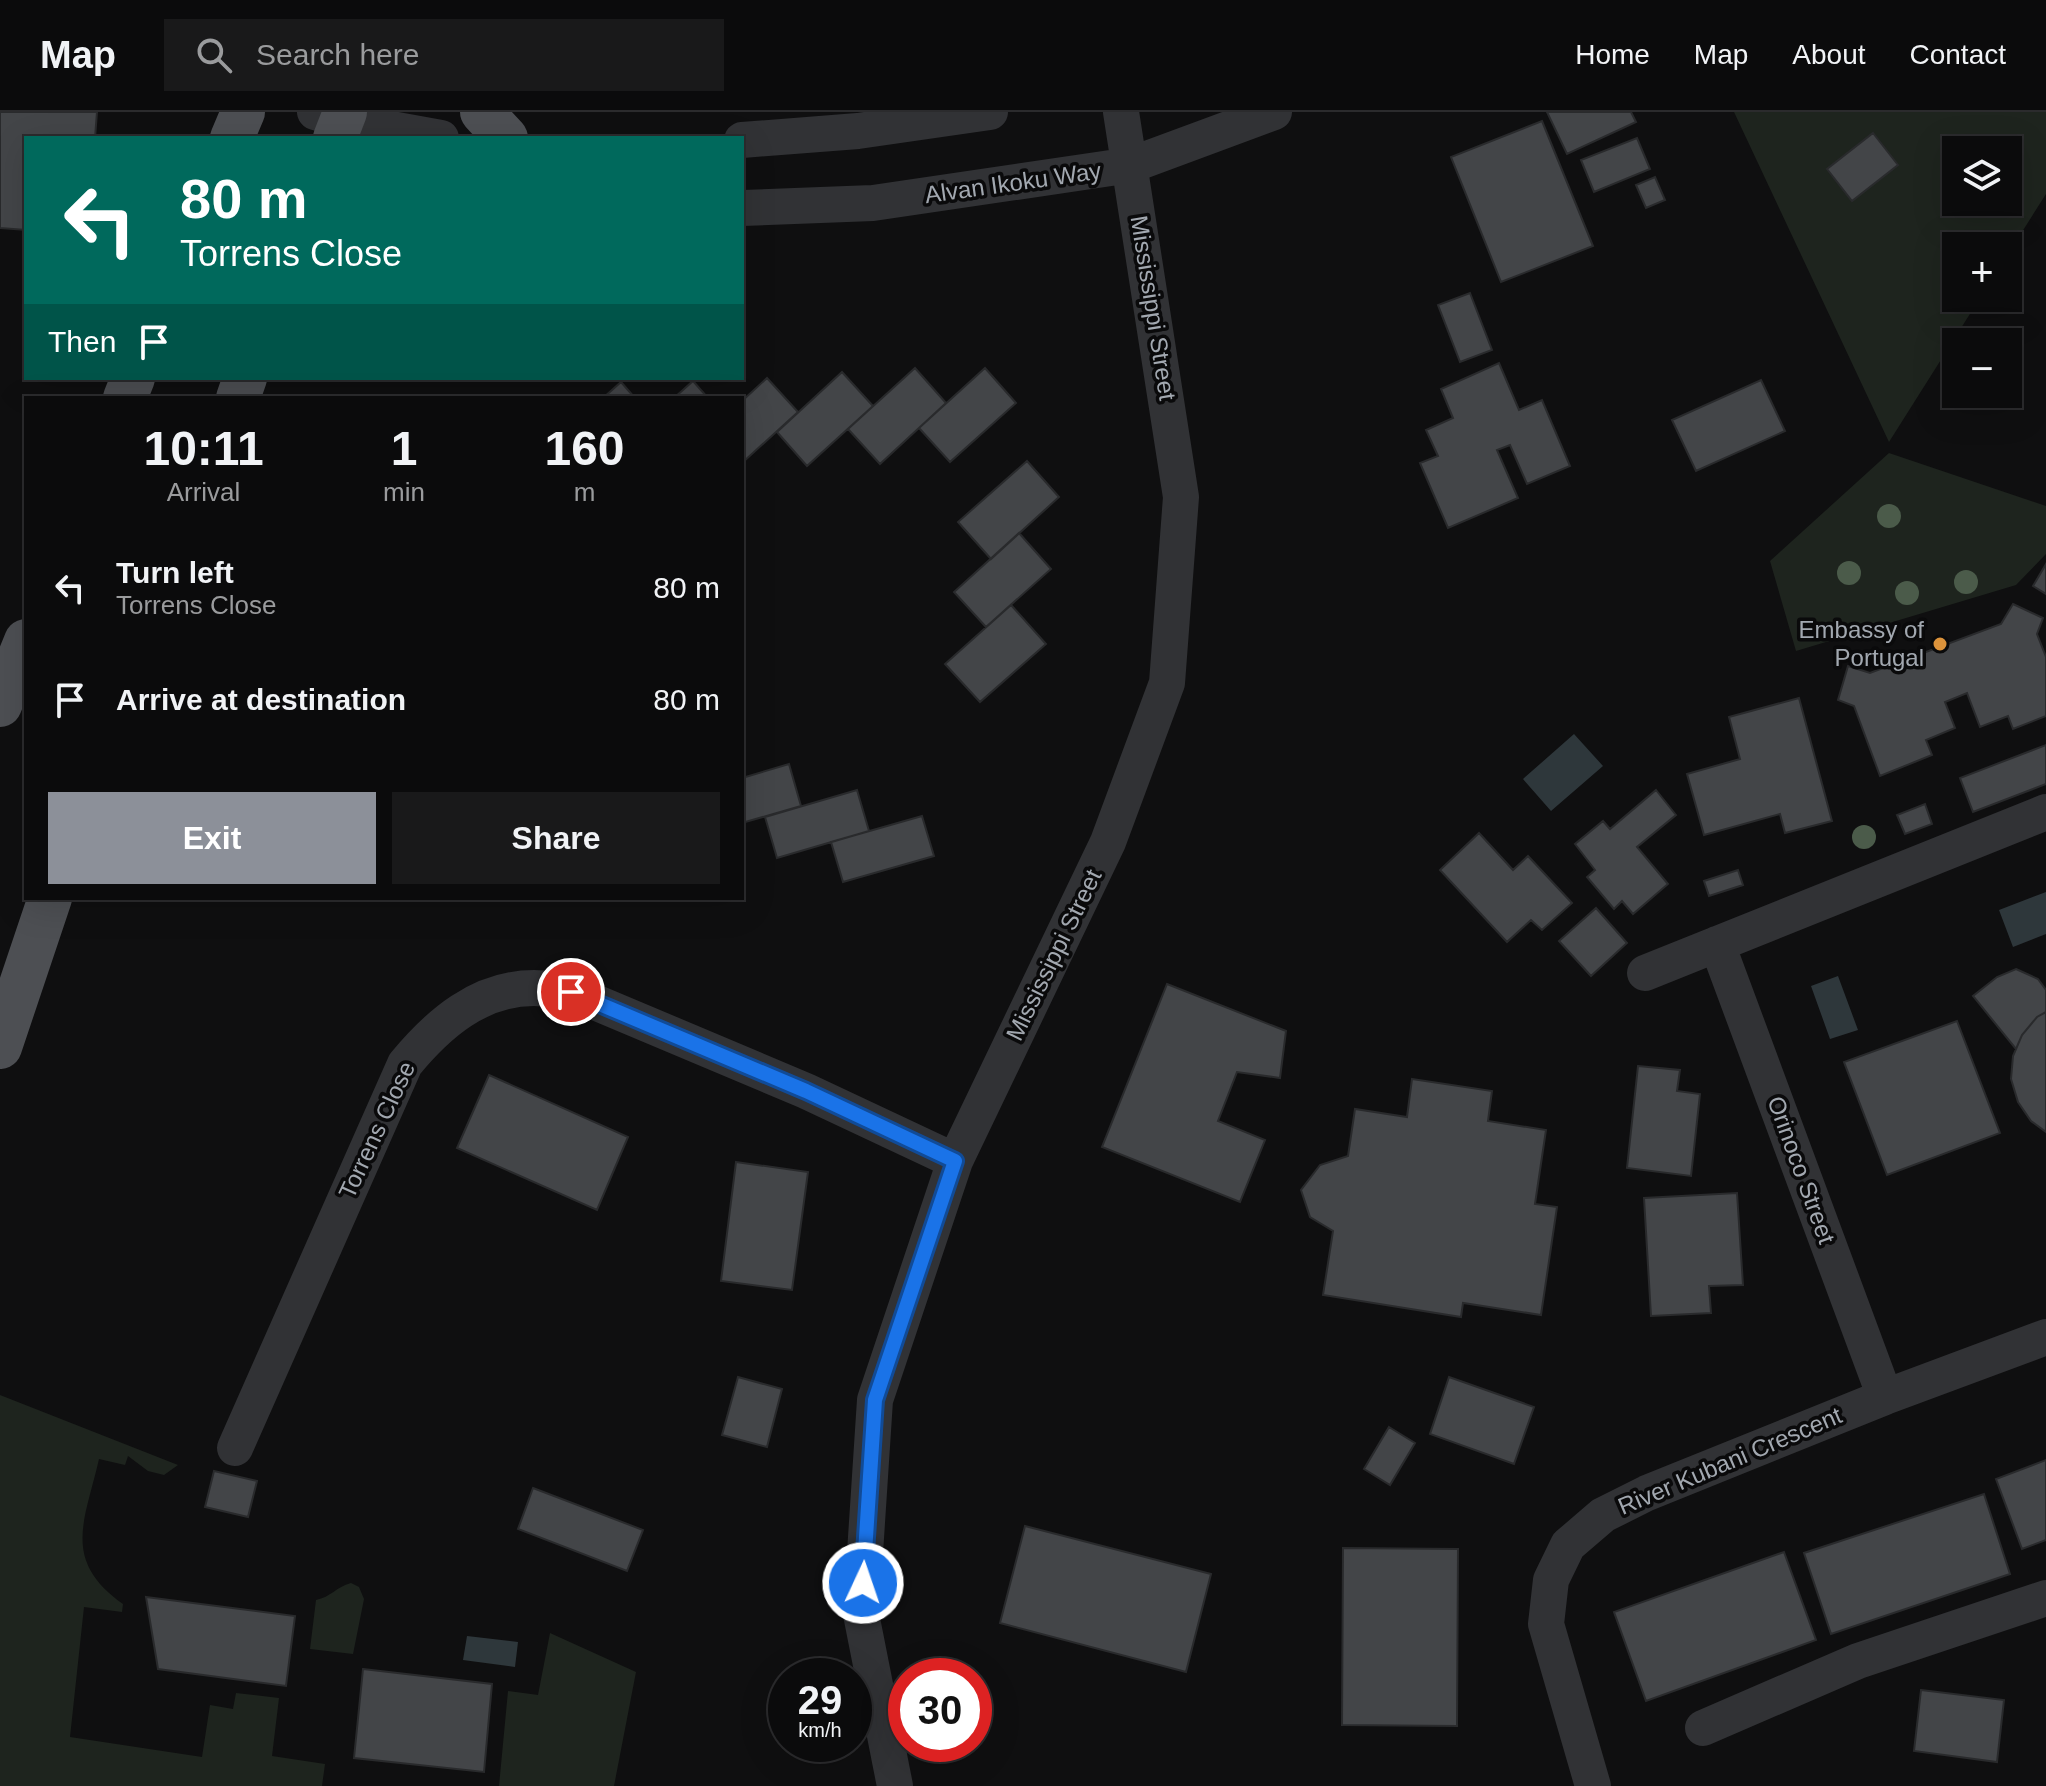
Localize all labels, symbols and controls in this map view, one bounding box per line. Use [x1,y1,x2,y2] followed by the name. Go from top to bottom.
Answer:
[164,19,724,91] search box
[192,33,236,77] icon: search
[40,34,116,76] text: Map
[256,38,419,71] text: Search here
[1575,39,1650,70] text: Home
[1694,39,1748,70] text: Map
[1792,39,1866,70] text: About
[1910,39,2006,70] text: Contact
[1942,136,2022,408] map controls
[1942,136,2022,216] button: layers
[923,157,1103,208] street label: Alvan Ikoku Way
[180,167,308,230] text: 80 m
[48,168,152,272] icon: left
[1126,214,1181,403] street label: Mississippi Street
[1942,232,2022,312] button: +
[180,233,402,274] text: Torrens Close
[132,320,176,364] icon: arrive
[48,325,116,358] text: Then
[1942,328,2022,408] button: −
[143,422,264,475] text: 10:11
[391,422,417,475] text: 1
[544,422,625,475] text: 160
[167,477,240,507] text: Arrival
[383,477,425,507] text: min
[574,477,595,507] text: m
[116,556,234,589] text: Turn left
[48,566,92,610] icon: left
[653,571,720,604] text: 80 m
[116,590,276,620] text: Torrens Close
[1799,616,1924,671] place label: Embassy of Portugal
[1931,635,1949,653] marker: Embassy of Portugal
[48,678,92,722] icon: arrive
[116,683,406,716] text: Arrive at destination
[653,683,720,716] text: 80 m
[48,792,376,884] button: Exit
[392,792,720,884] button: Share
[1000,865,1107,1045] street label: Mississippi Street
[537,958,605,1026] pin
[549,970,593,1014] icon: arrive
[333,1057,420,1203] street label: Torrens Close
[1762,1093,1841,1247] street label: Orinoco Street
[1614,1401,1846,1520] street label: River Kubani Crescent
[821,1541,905,1625] position arrow
[888,1658,992,1762] speed limit sign: 30
[798,1678,842,1722] text: 29
[798,1719,842,1741] text: km/h

